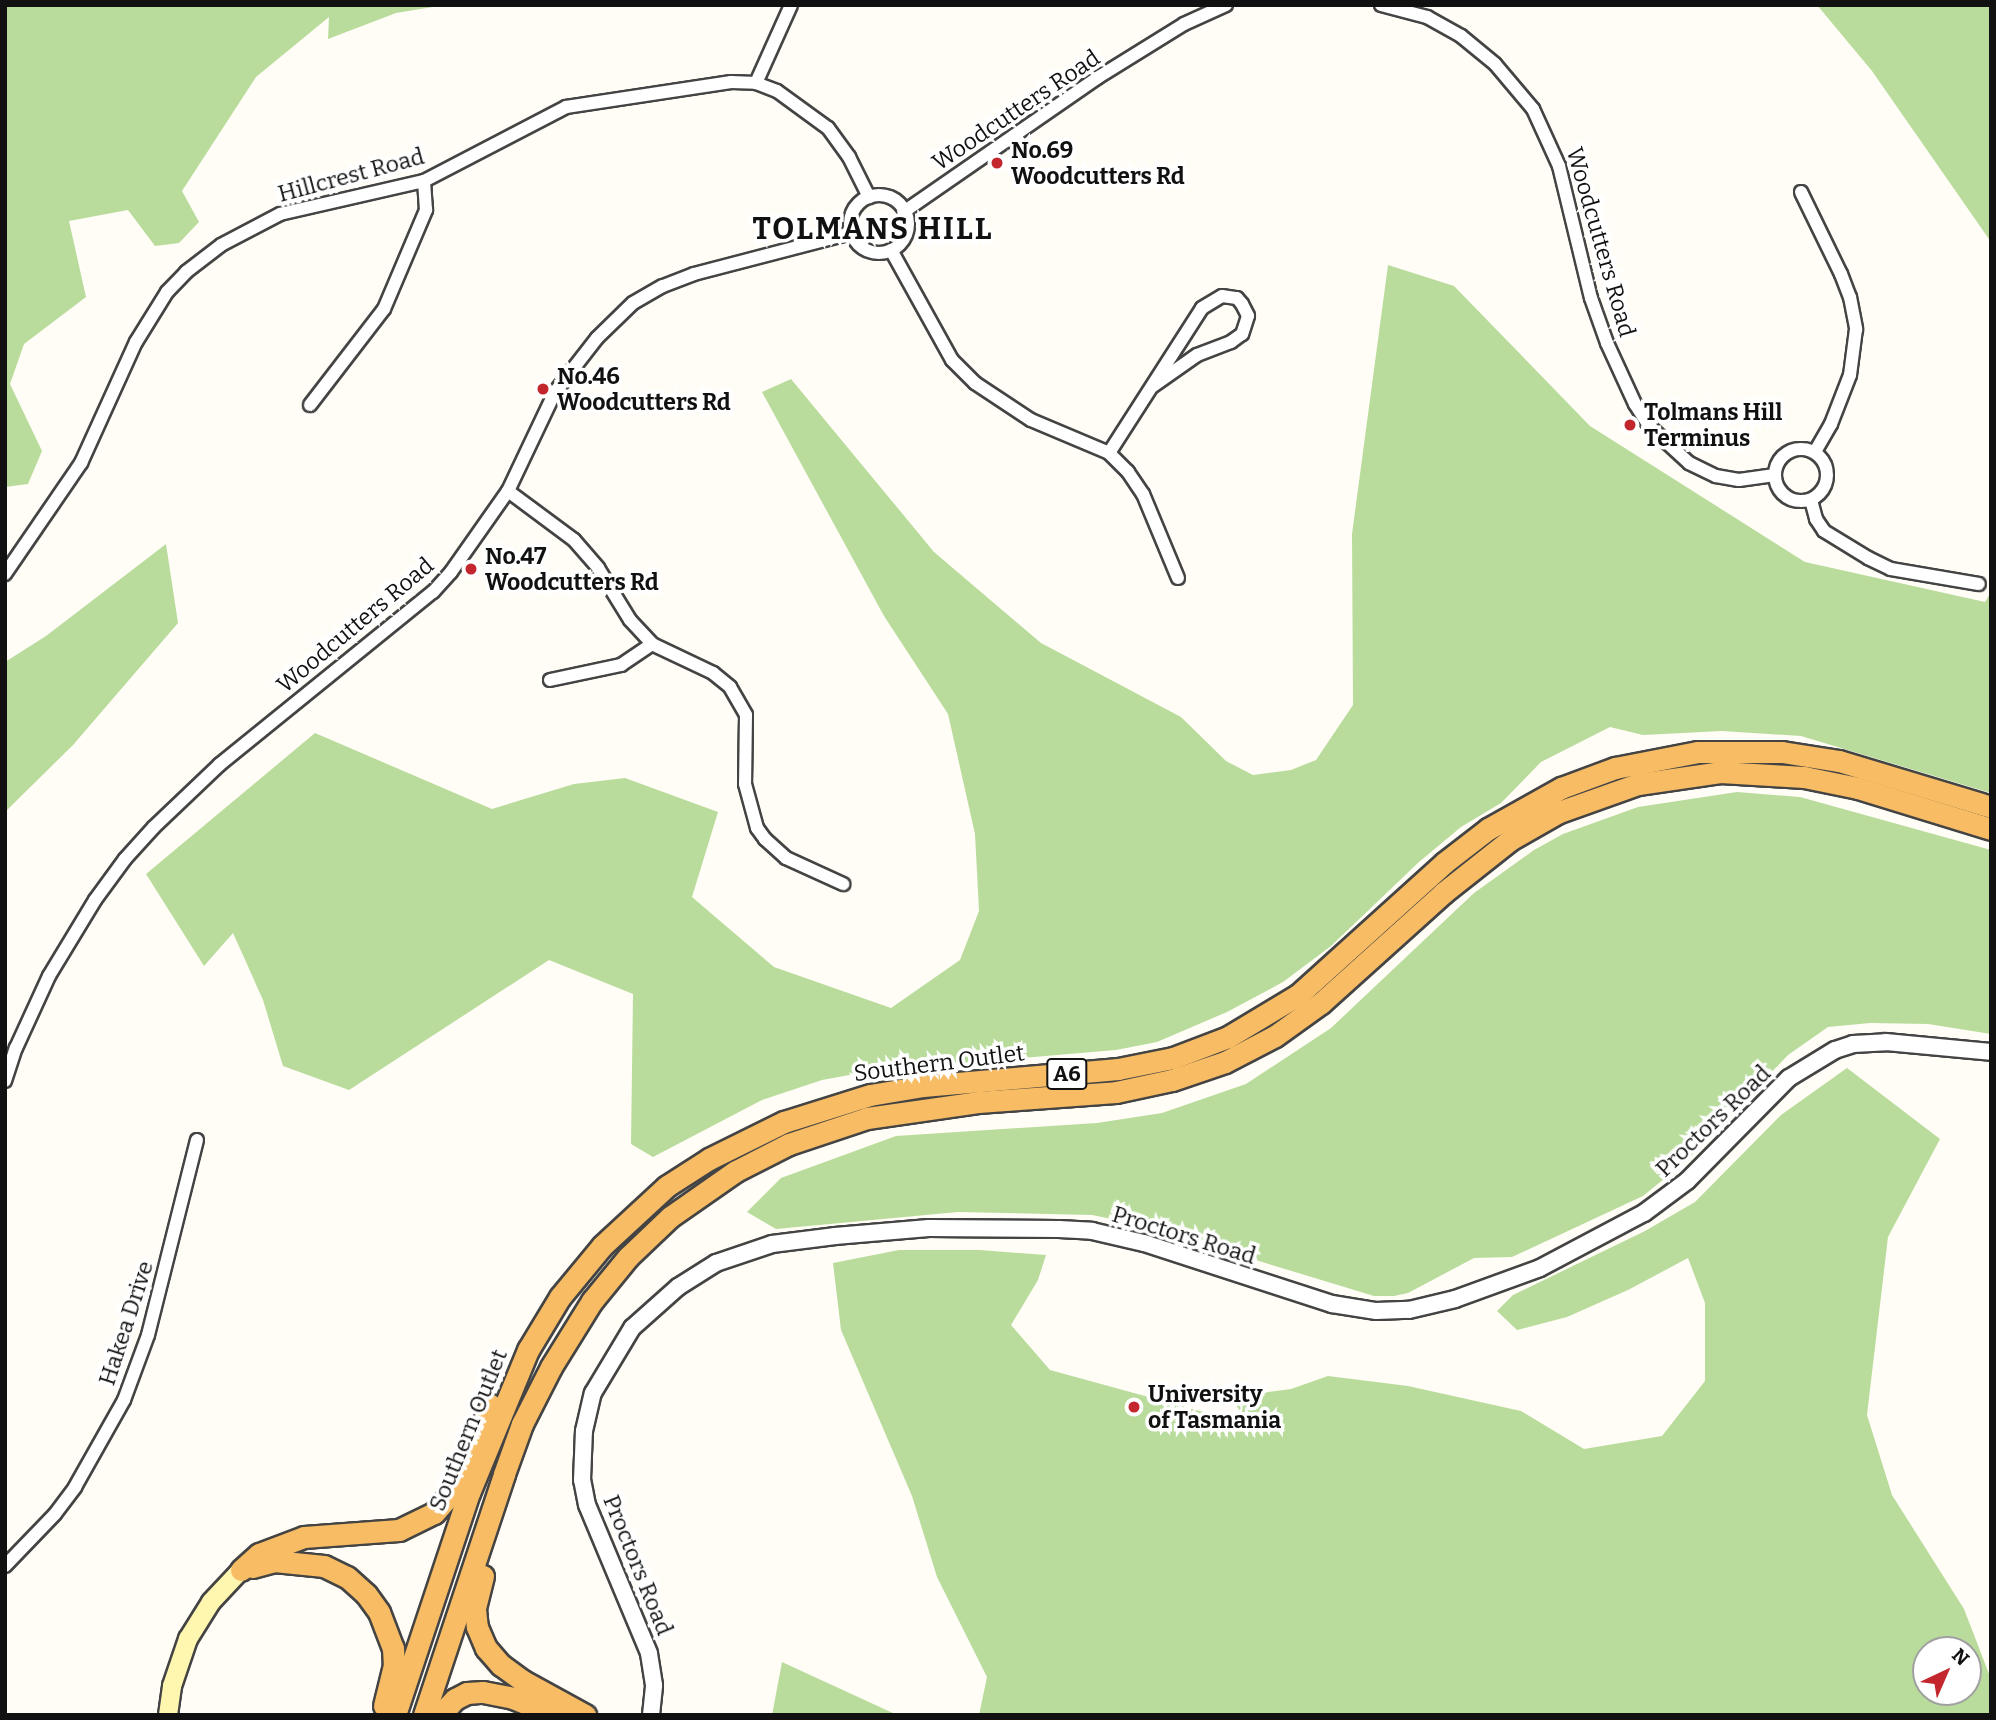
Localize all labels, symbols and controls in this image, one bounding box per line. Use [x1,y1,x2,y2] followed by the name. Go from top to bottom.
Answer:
[927,44,1105,176] street label: Woodcutters Road
[1011,136,1185,190] place label: No.69 Woodcutters Rd
[275,142,427,208] street label: Hillcrest Road
[1561,144,1641,340] street label: Woodcutters Road
[989,155,1005,171] marker: No.69 Woodcutters Rd
[754,211,992,247] district label: TOLMANS HILL
[557,362,731,416] place label: No.46 Woodcutters Rd
[535,381,551,397] marker: No.46 Woodcutters Rd
[1644,398,1782,452] place label: Tolmans Hill Terminus
[1622,417,1638,433] marker: Tolmans Hill Terminus
[485,542,659,596] place label: No.47 Woodcutters Rd
[271,551,439,699] street label: Woodcutters Road
[463,561,479,577] marker: No.47 Woodcutters Rd
[852,1039,1026,1087] street label: Southern Outlet
[1046,1056,1088,1092] road number: A6
[1650,1059,1776,1183] street label: Proctors Road
[1109,1200,1259,1270] street label: Proctors Road
[93,1257,159,1389] street label: Hakea Drive
[423,1345,513,1515] street label: Southern Outlet
[1148,1380,1281,1434] place label: University of Tasmania
[1126,1399,1142,1415] marker: University of Tasmania
[597,1491,679,1639] street label: Proctors Road
[1912,1636,1982,1706] north arrow
[1947,1644,1974,1670] text: N

